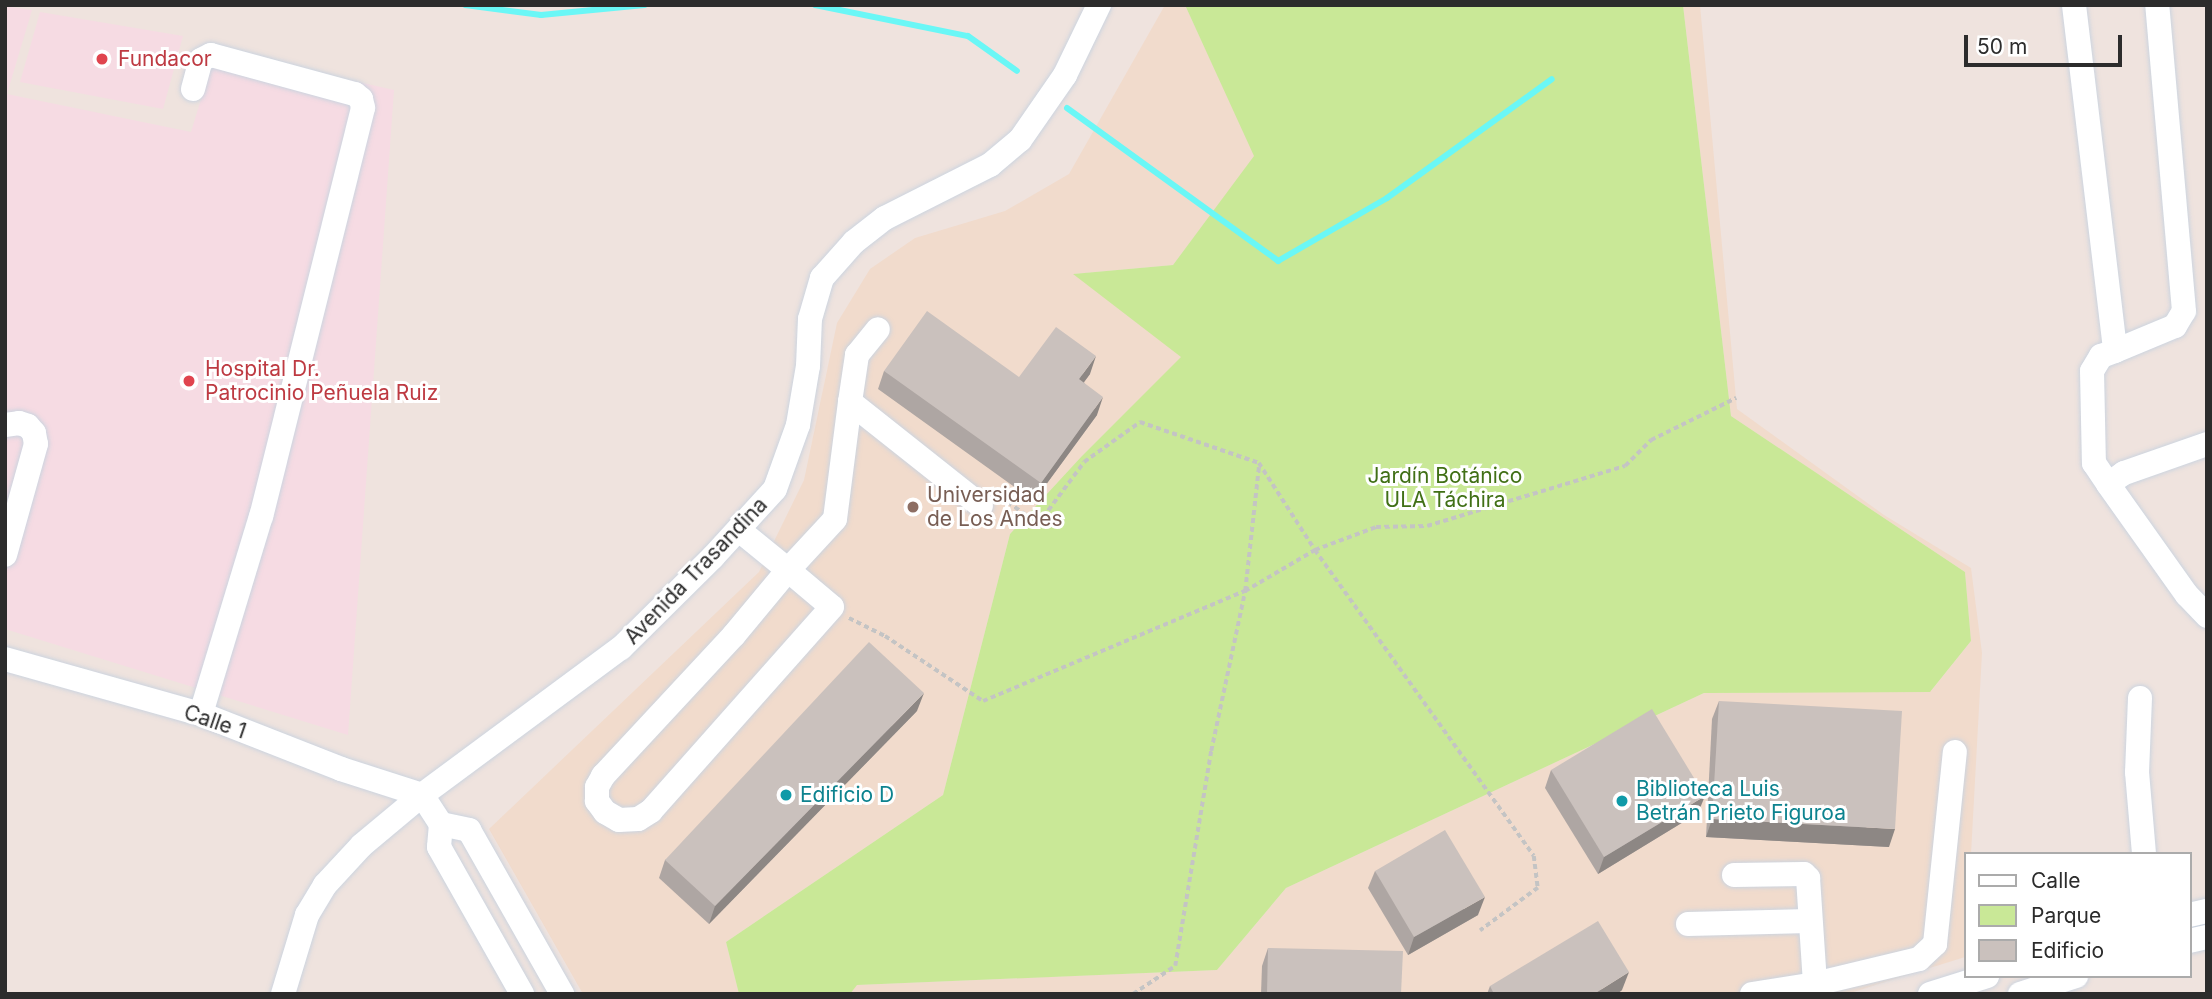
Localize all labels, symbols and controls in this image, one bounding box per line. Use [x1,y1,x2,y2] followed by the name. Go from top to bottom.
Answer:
[1967,21,2124,65] scale bar
[1977,34,2027,59] text: 50 m
[118,46,212,72] place label: Fundacor
[92,49,112,69] marker: Fundacor
[205,356,438,406] place label: Hospital Dr. Patrocinio Peñuela Ruiz
[179,371,199,391] marker: Hospital Dr. Patrocinio Peñuela Ruiz
[1368,463,1522,513] park label: Jardín Botánico ULA Táchira
[927,482,1063,532] place label: Universidad de Los Andes
[619,492,773,650] street label: Avenida Trasandina
[905,499,921,515] marker: Universidad de Los Andes
[181,700,249,744] street label: Calle 1
[1636,776,1846,826] place label: Biblioteca Luis Betrán Prieto Figuroa
[800,782,894,808] place label: Edificio D
[778,787,794,803] marker: Edificio D
[1614,793,1630,809] marker: Biblioteca Luis Betrán Prieto Figuroa
[1964,852,2191,978] legend
[2031,868,2081,893] text: Calle
[2031,903,2101,928] text: Parque
[2031,938,2104,963] text: Edificio

